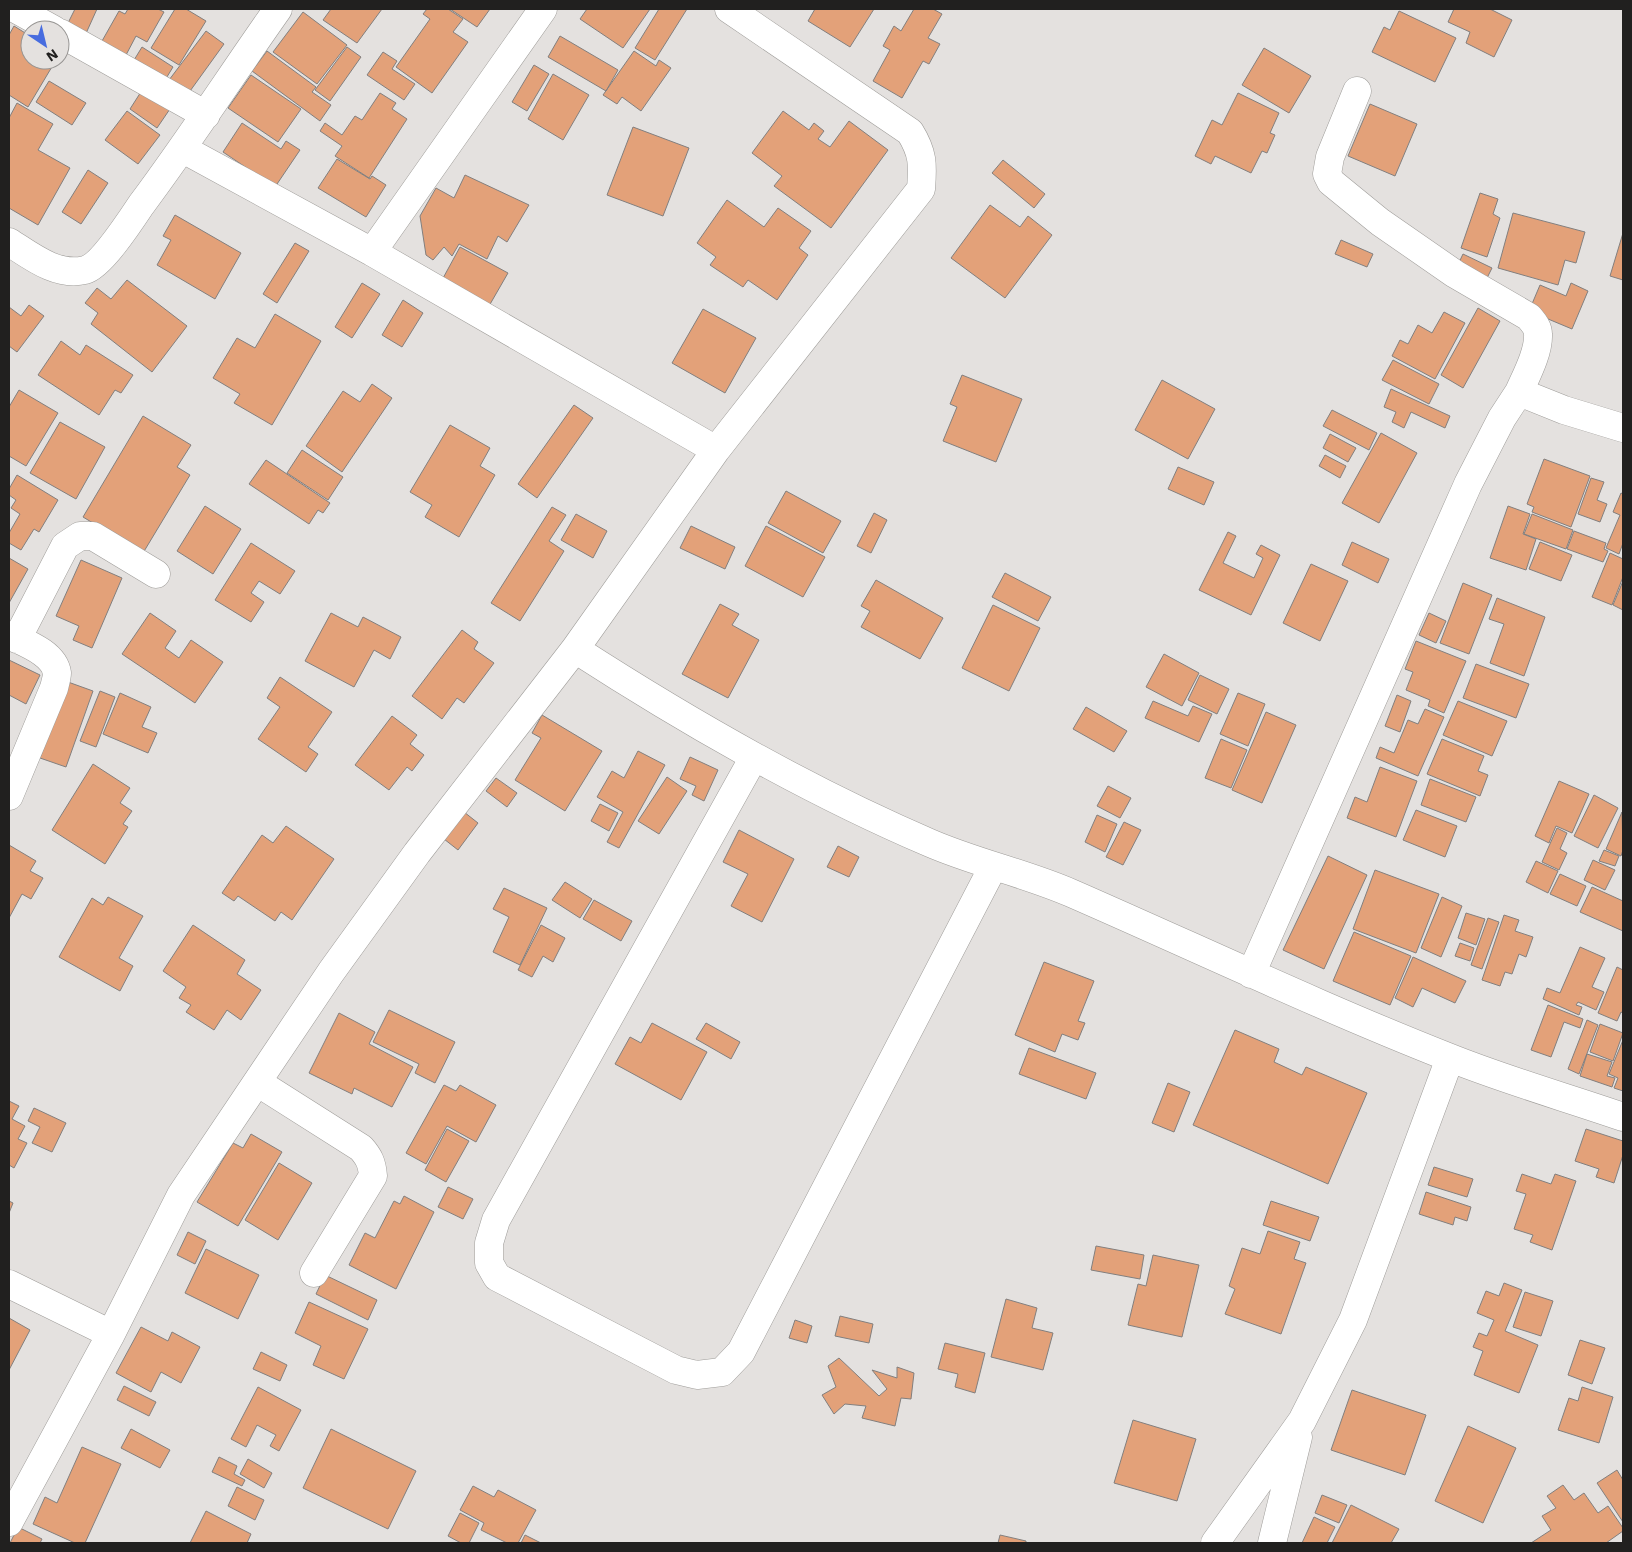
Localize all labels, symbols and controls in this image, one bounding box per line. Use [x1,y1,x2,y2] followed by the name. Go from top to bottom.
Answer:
[20,20,70,70] north arrow
[44,46,61,65] text: N

